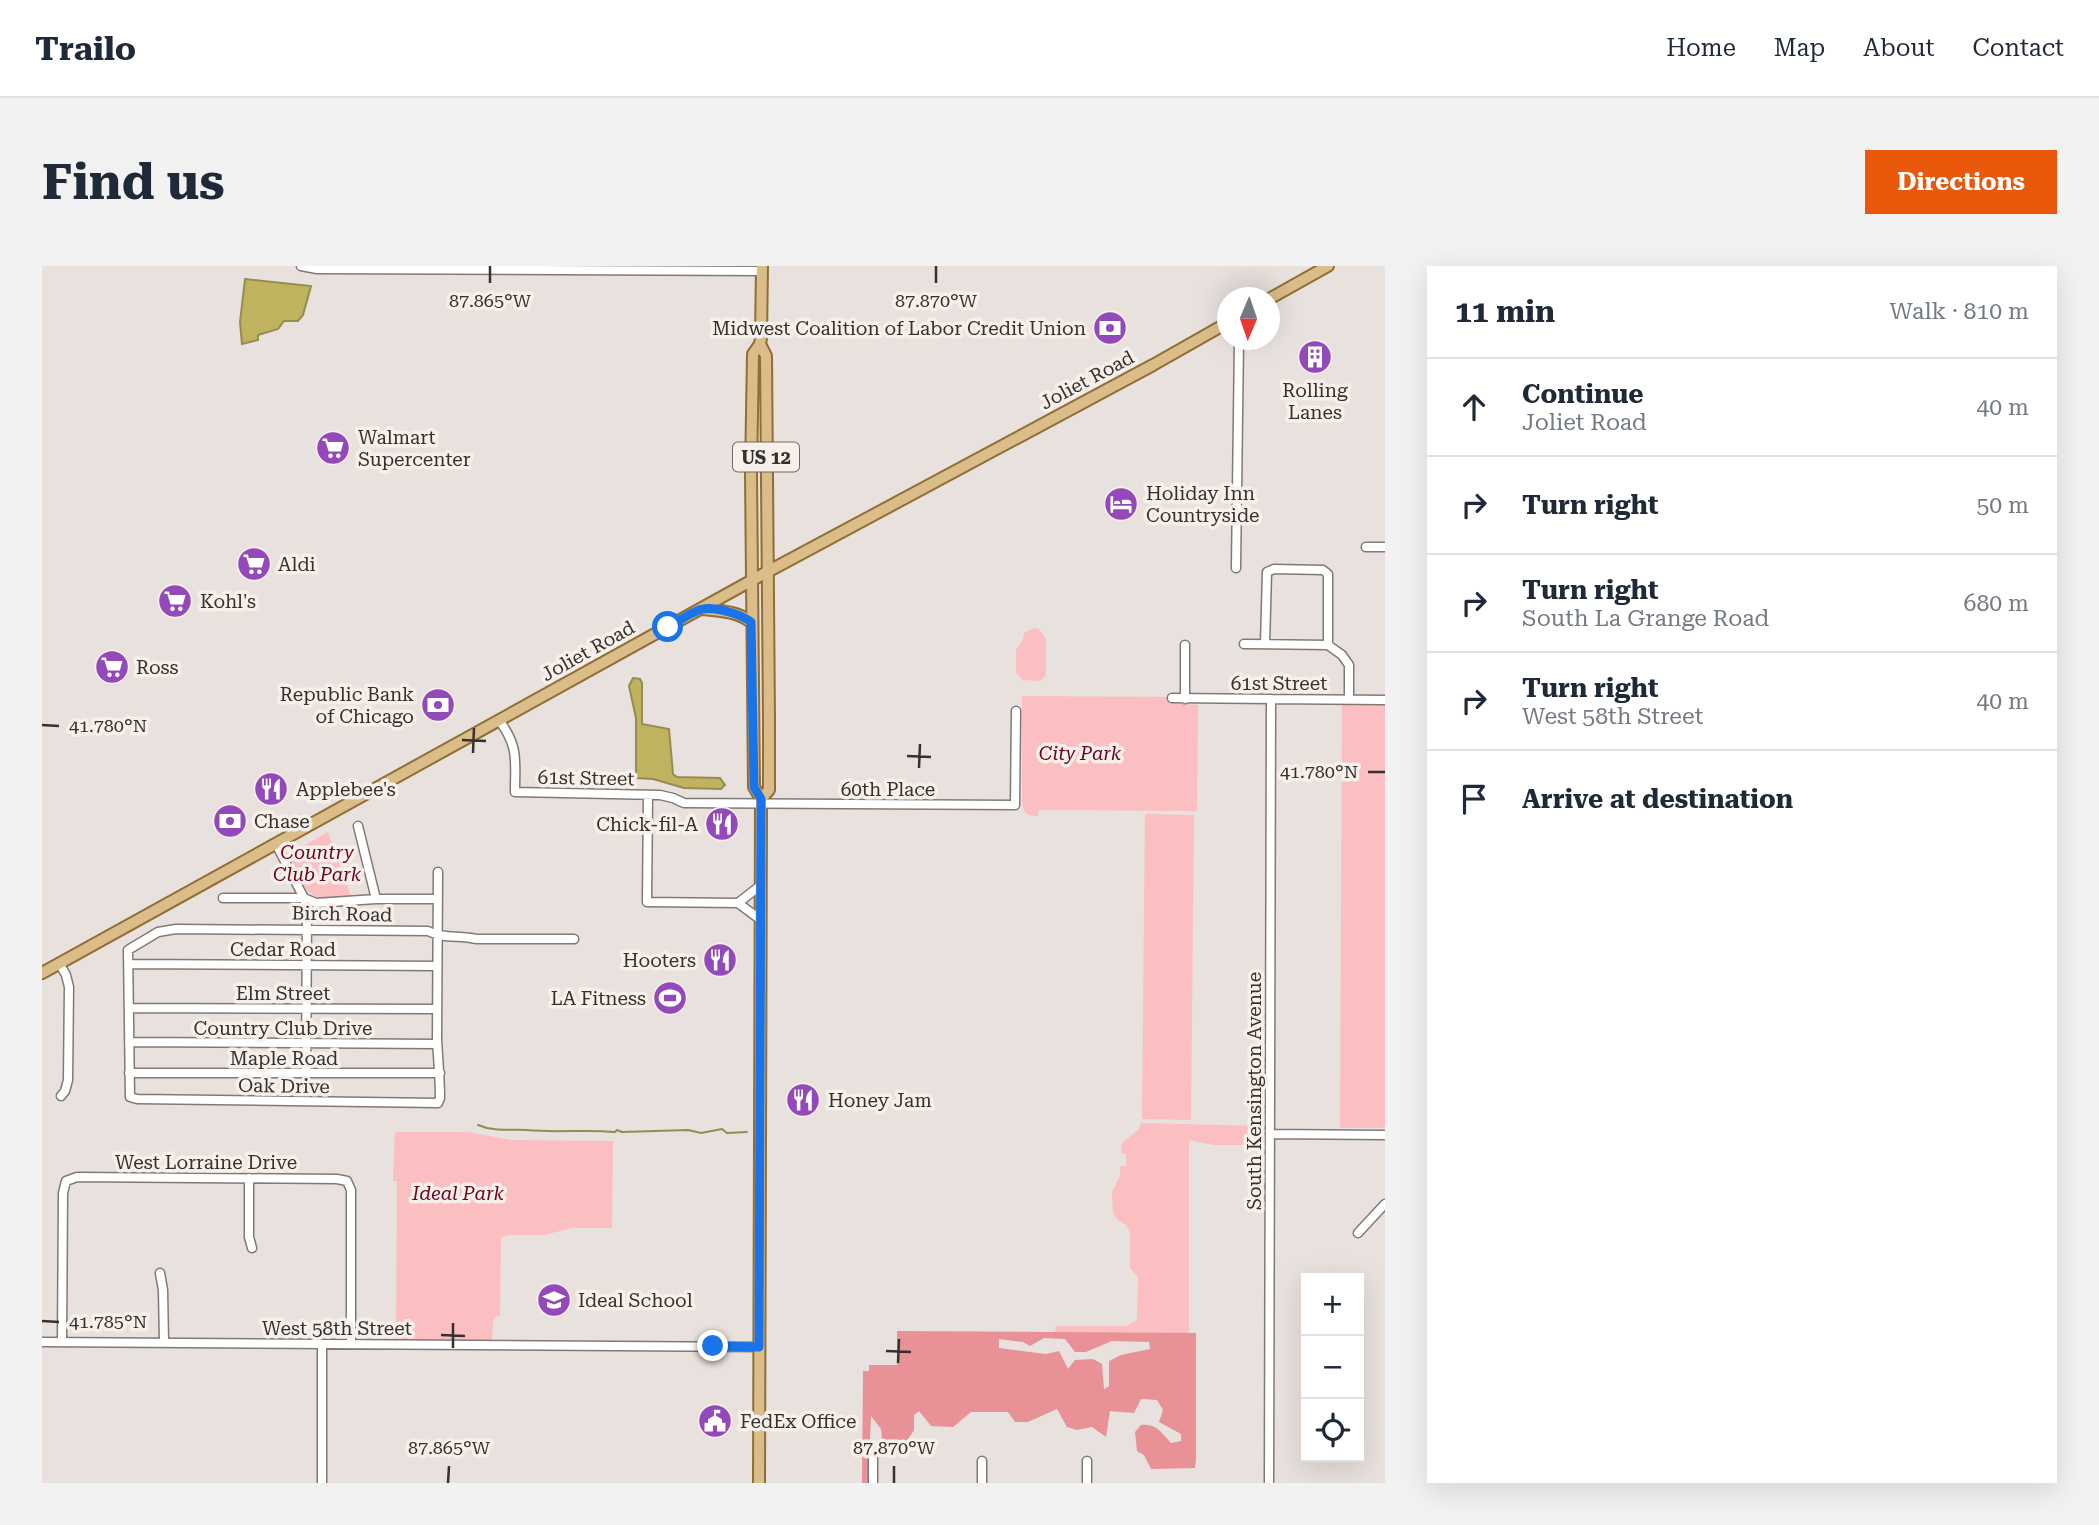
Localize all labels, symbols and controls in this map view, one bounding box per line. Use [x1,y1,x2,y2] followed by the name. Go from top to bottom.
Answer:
[35,29,136,68] text: Trailo
[1666,34,1736,62] text: Home
[1774,34,1825,62] text: Map
[1863,34,1934,62] text: About
[1972,34,2064,62] text: Contact
[1865,150,2057,214] button: Directions
[42,154,225,211] text: Find us
[1217,287,1280,350] north arrow
[449,290,532,311] text: 87.865°W
[895,290,978,311] text: 87.870°W
[1455,294,1555,329] text: 11 min
[1890,298,2029,325] text: Walk · 810 m
[1091,309,1129,347] bank icon: Midwest Coalition of Labor Credit Union
[712,317,1086,340] place label: Midwest Coalition of Labor Credit Union
[1296,338,1334,376] building icon: Rolling Lanes
[1036,346,1138,414] street label: Joliet Road
[1282,379,1348,424] place label: Rolling Lanes
[1522,379,1644,409] text: Continue
[1455,388,1493,426] icon: ahead
[1976,394,2029,421] text: 40 m
[1522,409,1647,436] text: Joliet Road
[358,426,471,471] place label: Walmart Supercenter
[314,429,352,467] supermarket icon: Walmart Supercenter
[733,442,799,472] road number: US 12
[1146,482,1260,527] place label: Holiday Inn Countryside
[1102,485,1140,523] hotel icon: Holiday Inn Countryside
[1455,486,1493,524] icon: right
[1522,490,1658,520] text: Turn right
[1976,492,2029,519] text: 50 m
[235,545,273,583] supermarket icon: Aldi
[278,553,316,576] place label: Aldi
[1522,575,1658,605] text: Turn right
[156,582,194,620] supermarket icon: Kohl's
[1455,584,1493,622] icon: right
[200,590,256,613] place label: Kohl's
[1964,590,2029,617] text: 680 m
[1522,605,1769,632] text: South La Grange Road
[652,611,683,642] route start
[537,616,639,686] street label: Joliet Road
[93,648,131,686] supermarket icon: Ross
[136,656,179,679] place label: Ross
[1231,672,1327,695] street label: 61st Street
[1522,673,1658,703] text: Turn right
[1455,682,1493,720] icon: right
[280,683,414,728] place label: Republic Bank of Chicago
[419,686,457,724] bank icon: Republic Bank of Chicago
[1976,688,2029,715] text: 40 m
[1522,703,1703,730] text: West 58th Street
[69,715,147,736] text: 41.780°N
[1039,742,1122,765] park label: City Park
[1280,761,1358,782] text: 41.780°N
[537,766,635,790] street label: 61st Street
[252,770,290,808] restaurant icon: Applebee's
[296,778,396,801] place label: Applebee's
[841,778,935,801] street label: 60th Place
[1455,780,1493,818] icon: arrive
[1522,784,1793,814] text: Arrive at destination
[211,802,249,840] bank icon: Chase
[703,805,741,843] restaurant icon: Chick-fil-A
[254,810,310,833] place label: Chase
[596,813,699,836] place label: Chick-fil-A
[273,841,362,886] park label: Country Club Park
[291,902,393,926] street label: Birch Road
[230,938,336,961] street label: Cedar Road
[701,941,739,979] restaurant icon: Hooters
[623,949,696,972] place label: Hooters
[1243,972,1266,1210] street label: South Kensington Avenue
[651,979,689,1017] sports icon: LA Fitness
[236,982,330,1005] street label: Elm Street
[551,987,646,1010] place label: LA Fitness
[194,1017,372,1040] street label: Country Club Drive
[230,1047,338,1070] street label: Maple Road
[238,1074,330,1098] street label: Oak Drive
[784,1081,822,1119] restaurant icon: Honey Jam
[828,1089,932,1112] place label: Honey Jam
[115,1151,297,1174] street label: West Lorraine Drive
[411,1182,504,1205] park label: Ideal Park
[1301,1273,1364,1462] map controls
[1301,1273,1364,1336] button: +
[535,1281,573,1319] school or university icon: Ideal School
[578,1289,693,1312] place label: Ideal School
[69,1311,147,1332] text: 41.785°N
[262,1317,412,1340] street label: West 58th Street
[697,1330,728,1361] route end
[1301,1336,1364,1399] button: −
[1301,1399,1364,1462] button: locate
[696,1402,734,1440] public building icon: FedEx Office
[740,1410,856,1433] place label: FedEx Office
[408,1437,491,1458] text: 87.865°W
[853,1437,936,1458] text: 87.870°W

